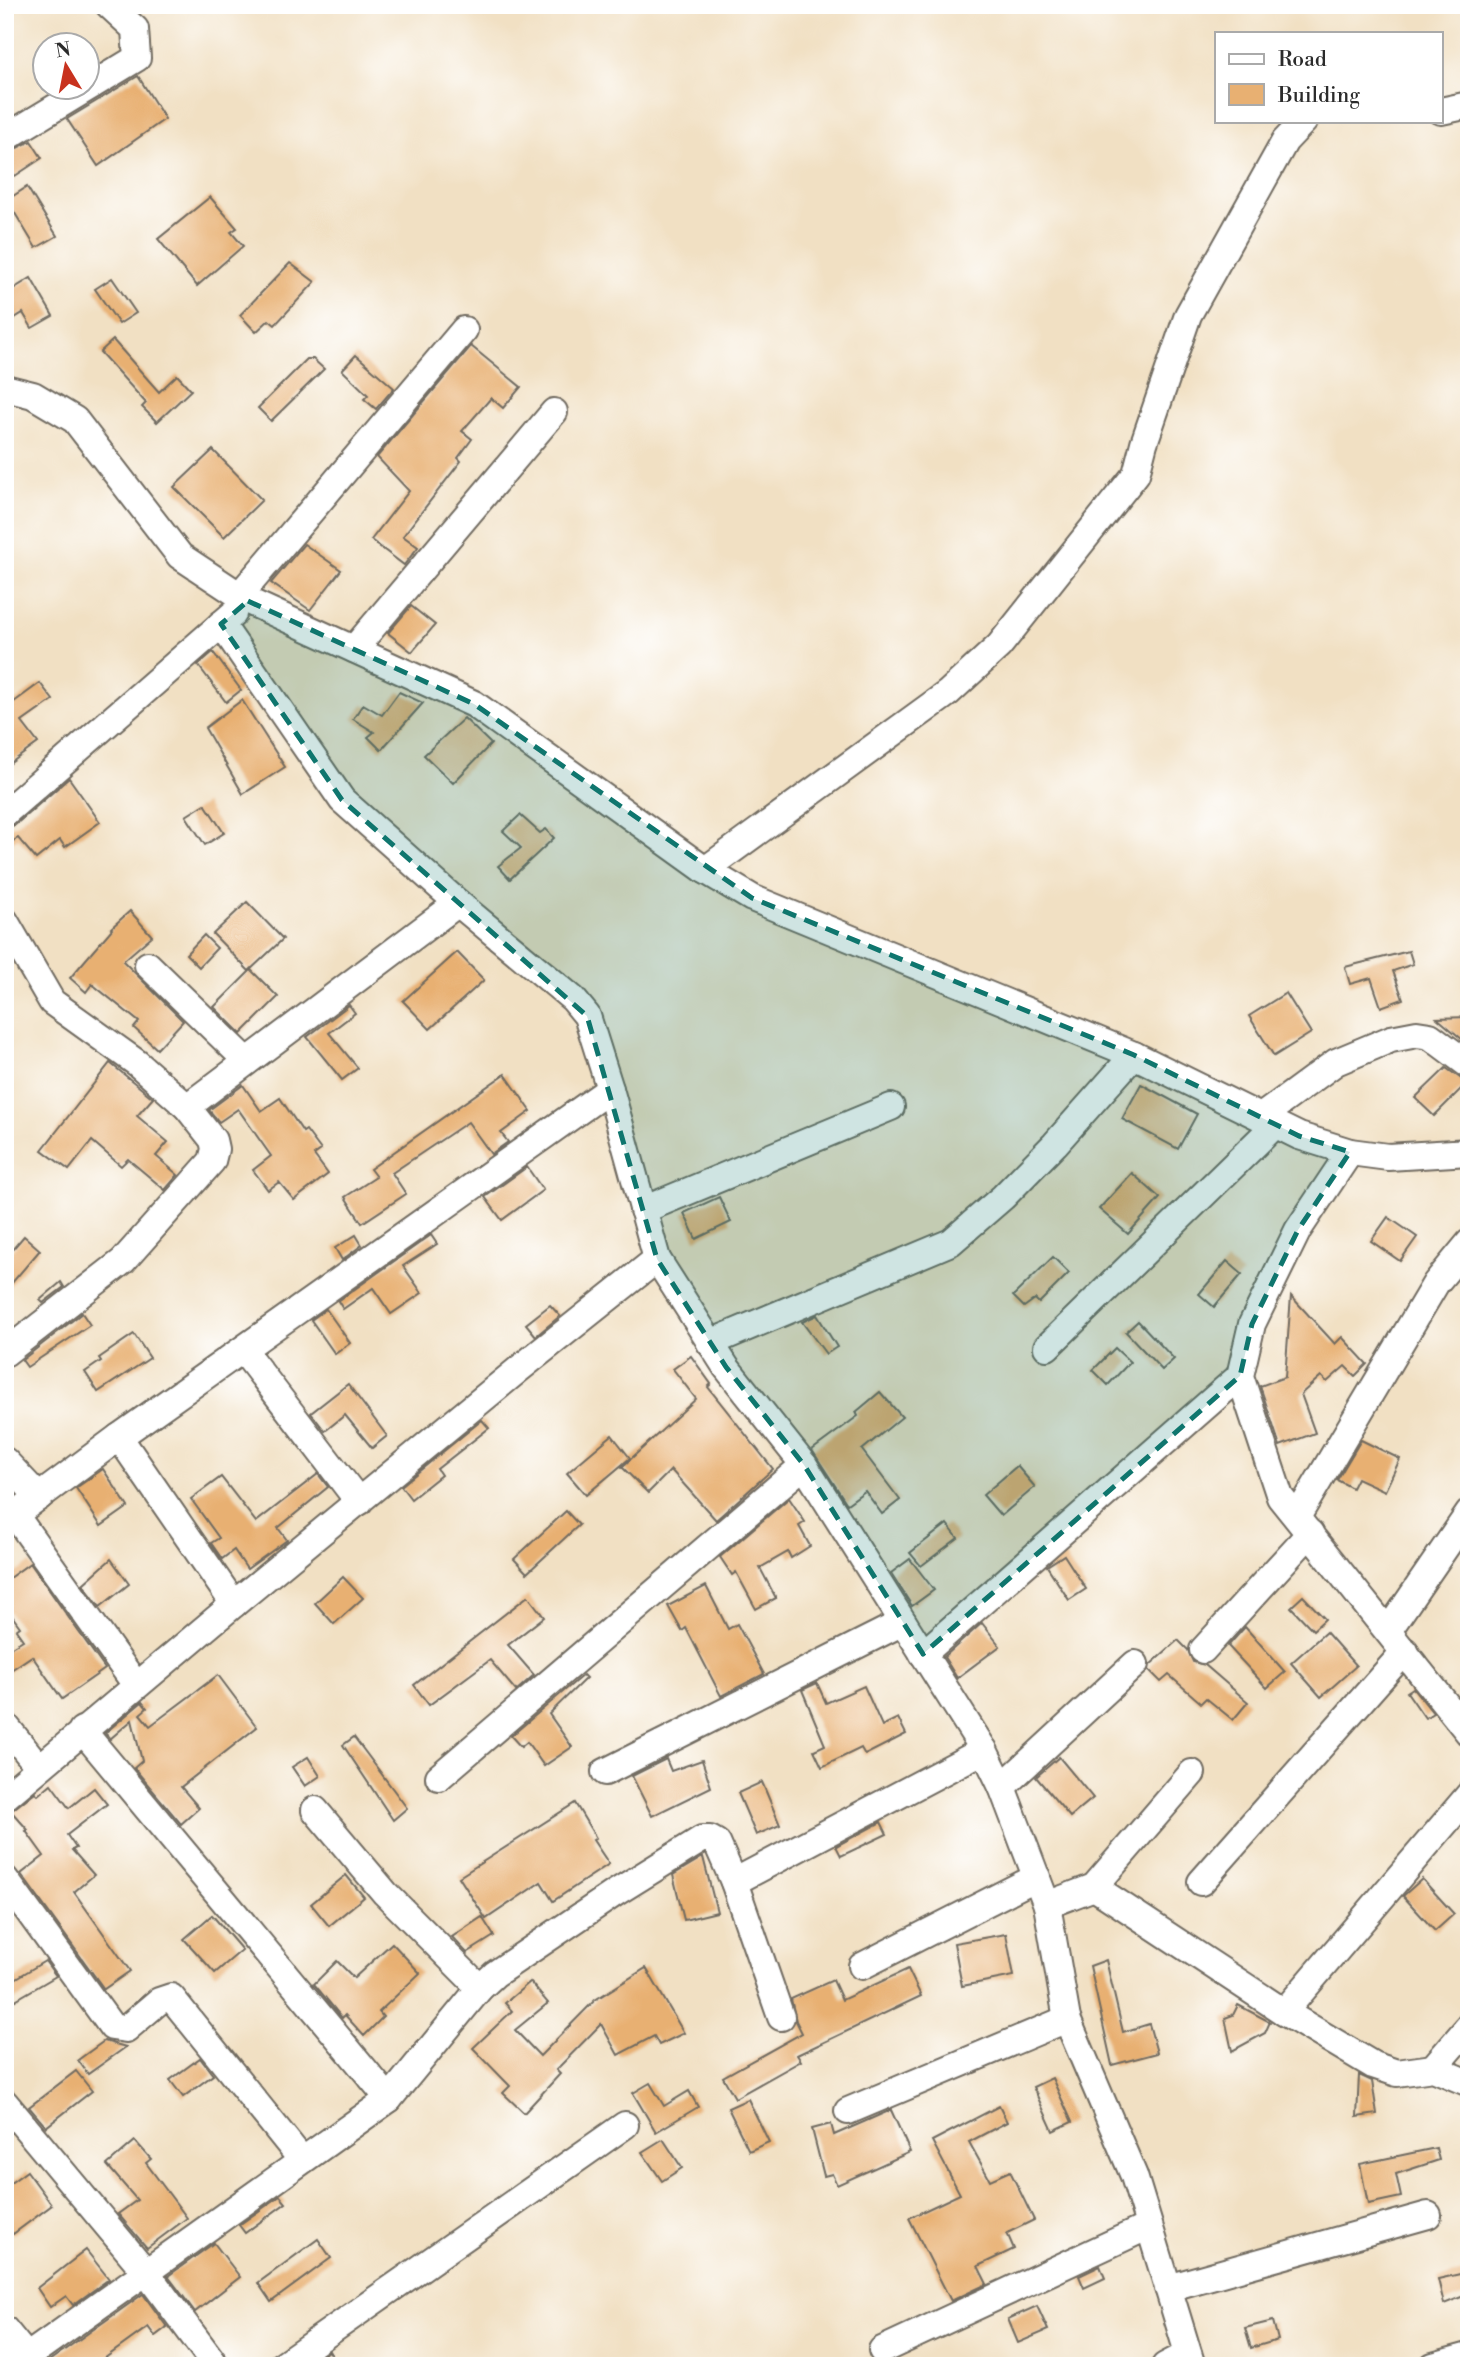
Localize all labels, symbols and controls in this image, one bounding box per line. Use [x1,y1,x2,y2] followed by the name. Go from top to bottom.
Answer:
[32,32,102,102] north arrow
[1215,32,1442,122] legend
[54,37,73,63] text: N
[1278,47,1327,73] text: Road
[1277,83,1360,109] text: Building

